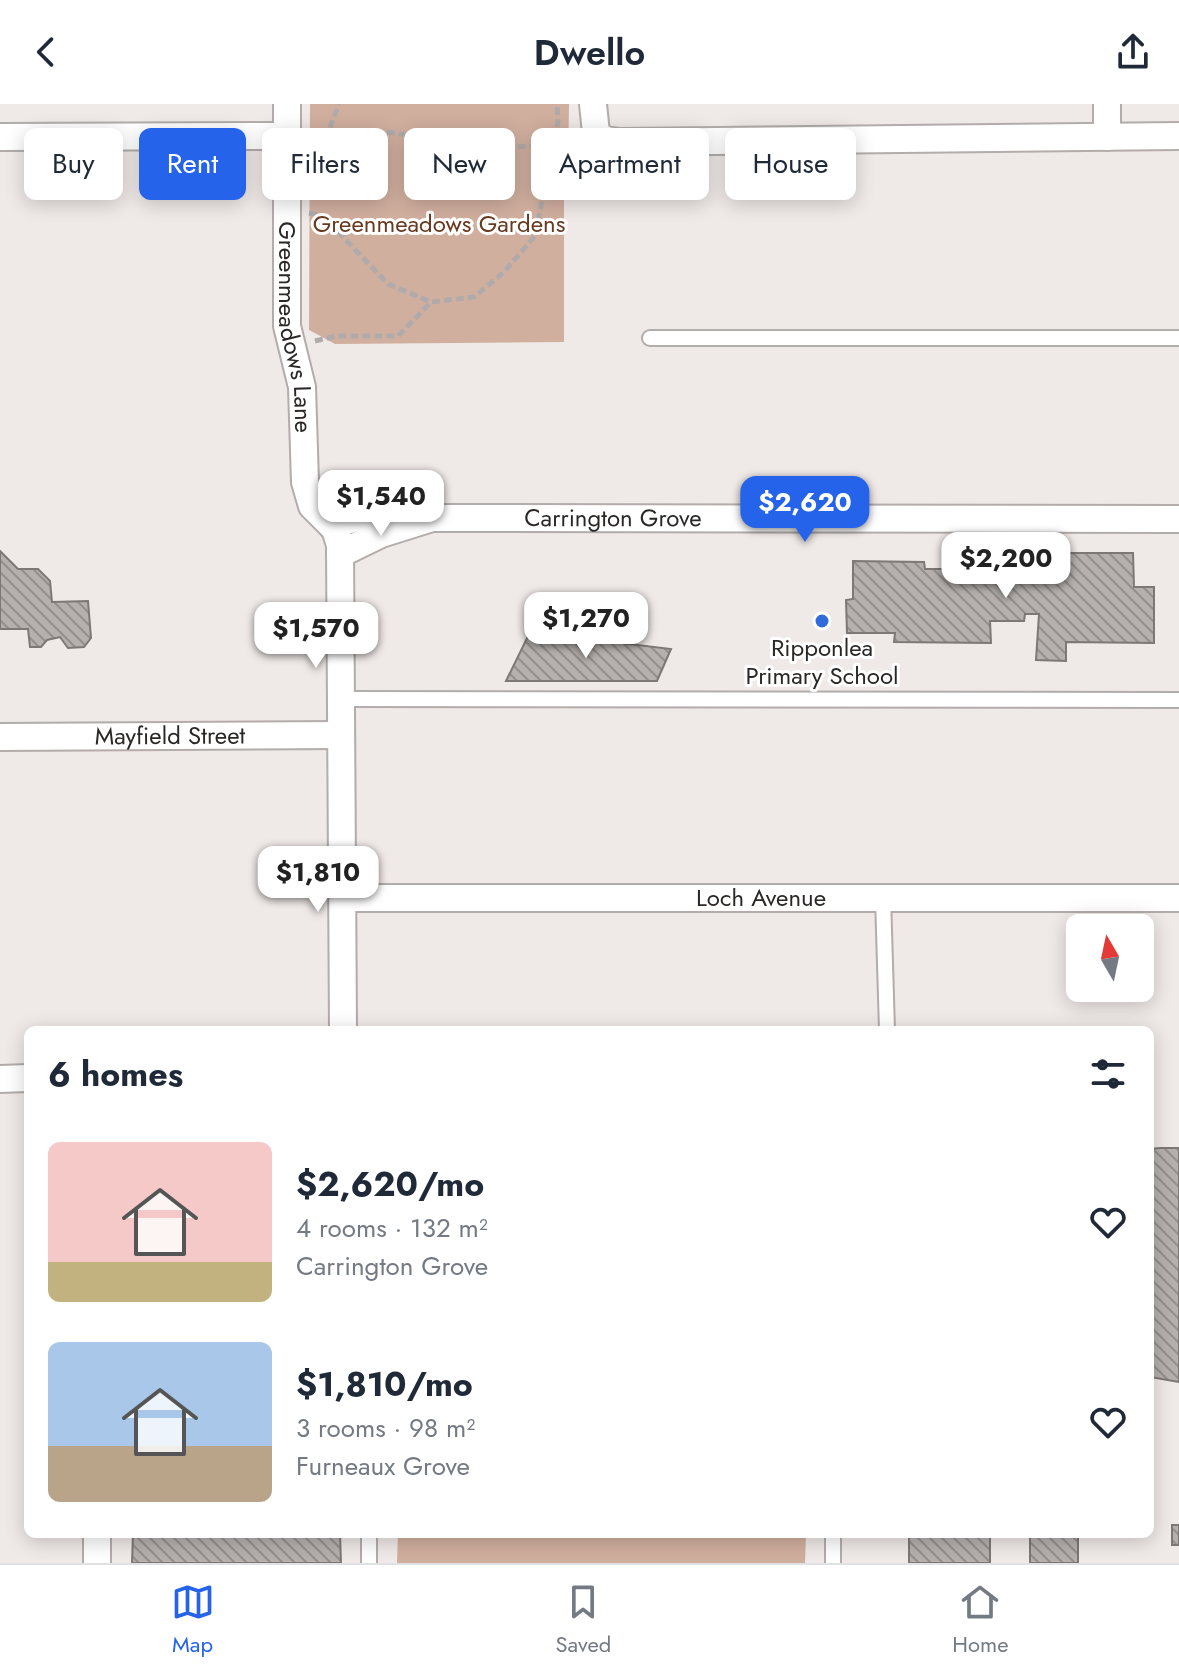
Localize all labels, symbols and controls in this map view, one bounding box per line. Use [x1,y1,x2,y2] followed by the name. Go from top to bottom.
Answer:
[534,26,645,78] text: Dwello
[24,30,68,74] icon: back
[1111,30,1155,74] icon: share
[24,128,123,200] chip: Buy
[139,128,246,200] chip: Rent
[262,128,388,200] chip: Filters
[404,128,515,200] chip: New
[531,128,709,200] chip: Apartment
[725,128,856,200] chip: House
[313,206,565,241] park label: Greenmeadows Gardens
[270,221,321,433] street label: Greenmeadows Lane
[316,470,446,538] pin: $1,540
[740,476,870,544] pin: $2,620
[336,477,426,515] text: $1,540
[758,483,852,521] text: $2,620
[524,500,702,535] street label: Carrington Grove
[941,532,1071,600] pin: $2,200
[959,539,1053,577] text: $2,200
[521,592,651,660] pin: $1,270
[542,599,630,637] text: $1,270
[251,602,381,670] pin: $1,570
[272,609,360,647] text: $1,570
[813,612,831,630] marker: Ripponlea Primary School
[745,630,899,693] place label: Ripponlea Primary School
[95,718,246,753] street label: Mayfield Street
[253,846,383,914] pin: $1,810
[276,853,360,891] text: $1,810
[696,880,826,915] street label: Loch Avenue
[1066,914,1154,1002] north arrow
[1066,914,1154,1002] map controls
[48,1050,183,1099] text: 6 homes
[1086,1052,1130,1096] icon: filters
[296,1160,484,1209] text: $2,620/mo
[112,1174,208,1270] icon: home
[1086,1200,1130,1244] icon: heart
[296,1209,488,1247] text: 4 rooms · 132 m²
[296,1247,488,1285] text: Carrington Grove
[296,1360,473,1409] text: $1,810/mo
[112,1374,208,1470] icon: home
[1086,1400,1130,1444] icon: heart
[296,1409,475,1447] text: 3 rooms · 98 m²
[296,1447,470,1485] text: Furneaux Grove
[171,1580,215,1660] tab: Map
[556,1580,611,1660] tab: Saved
[952,1580,1008,1660] tab: Home

